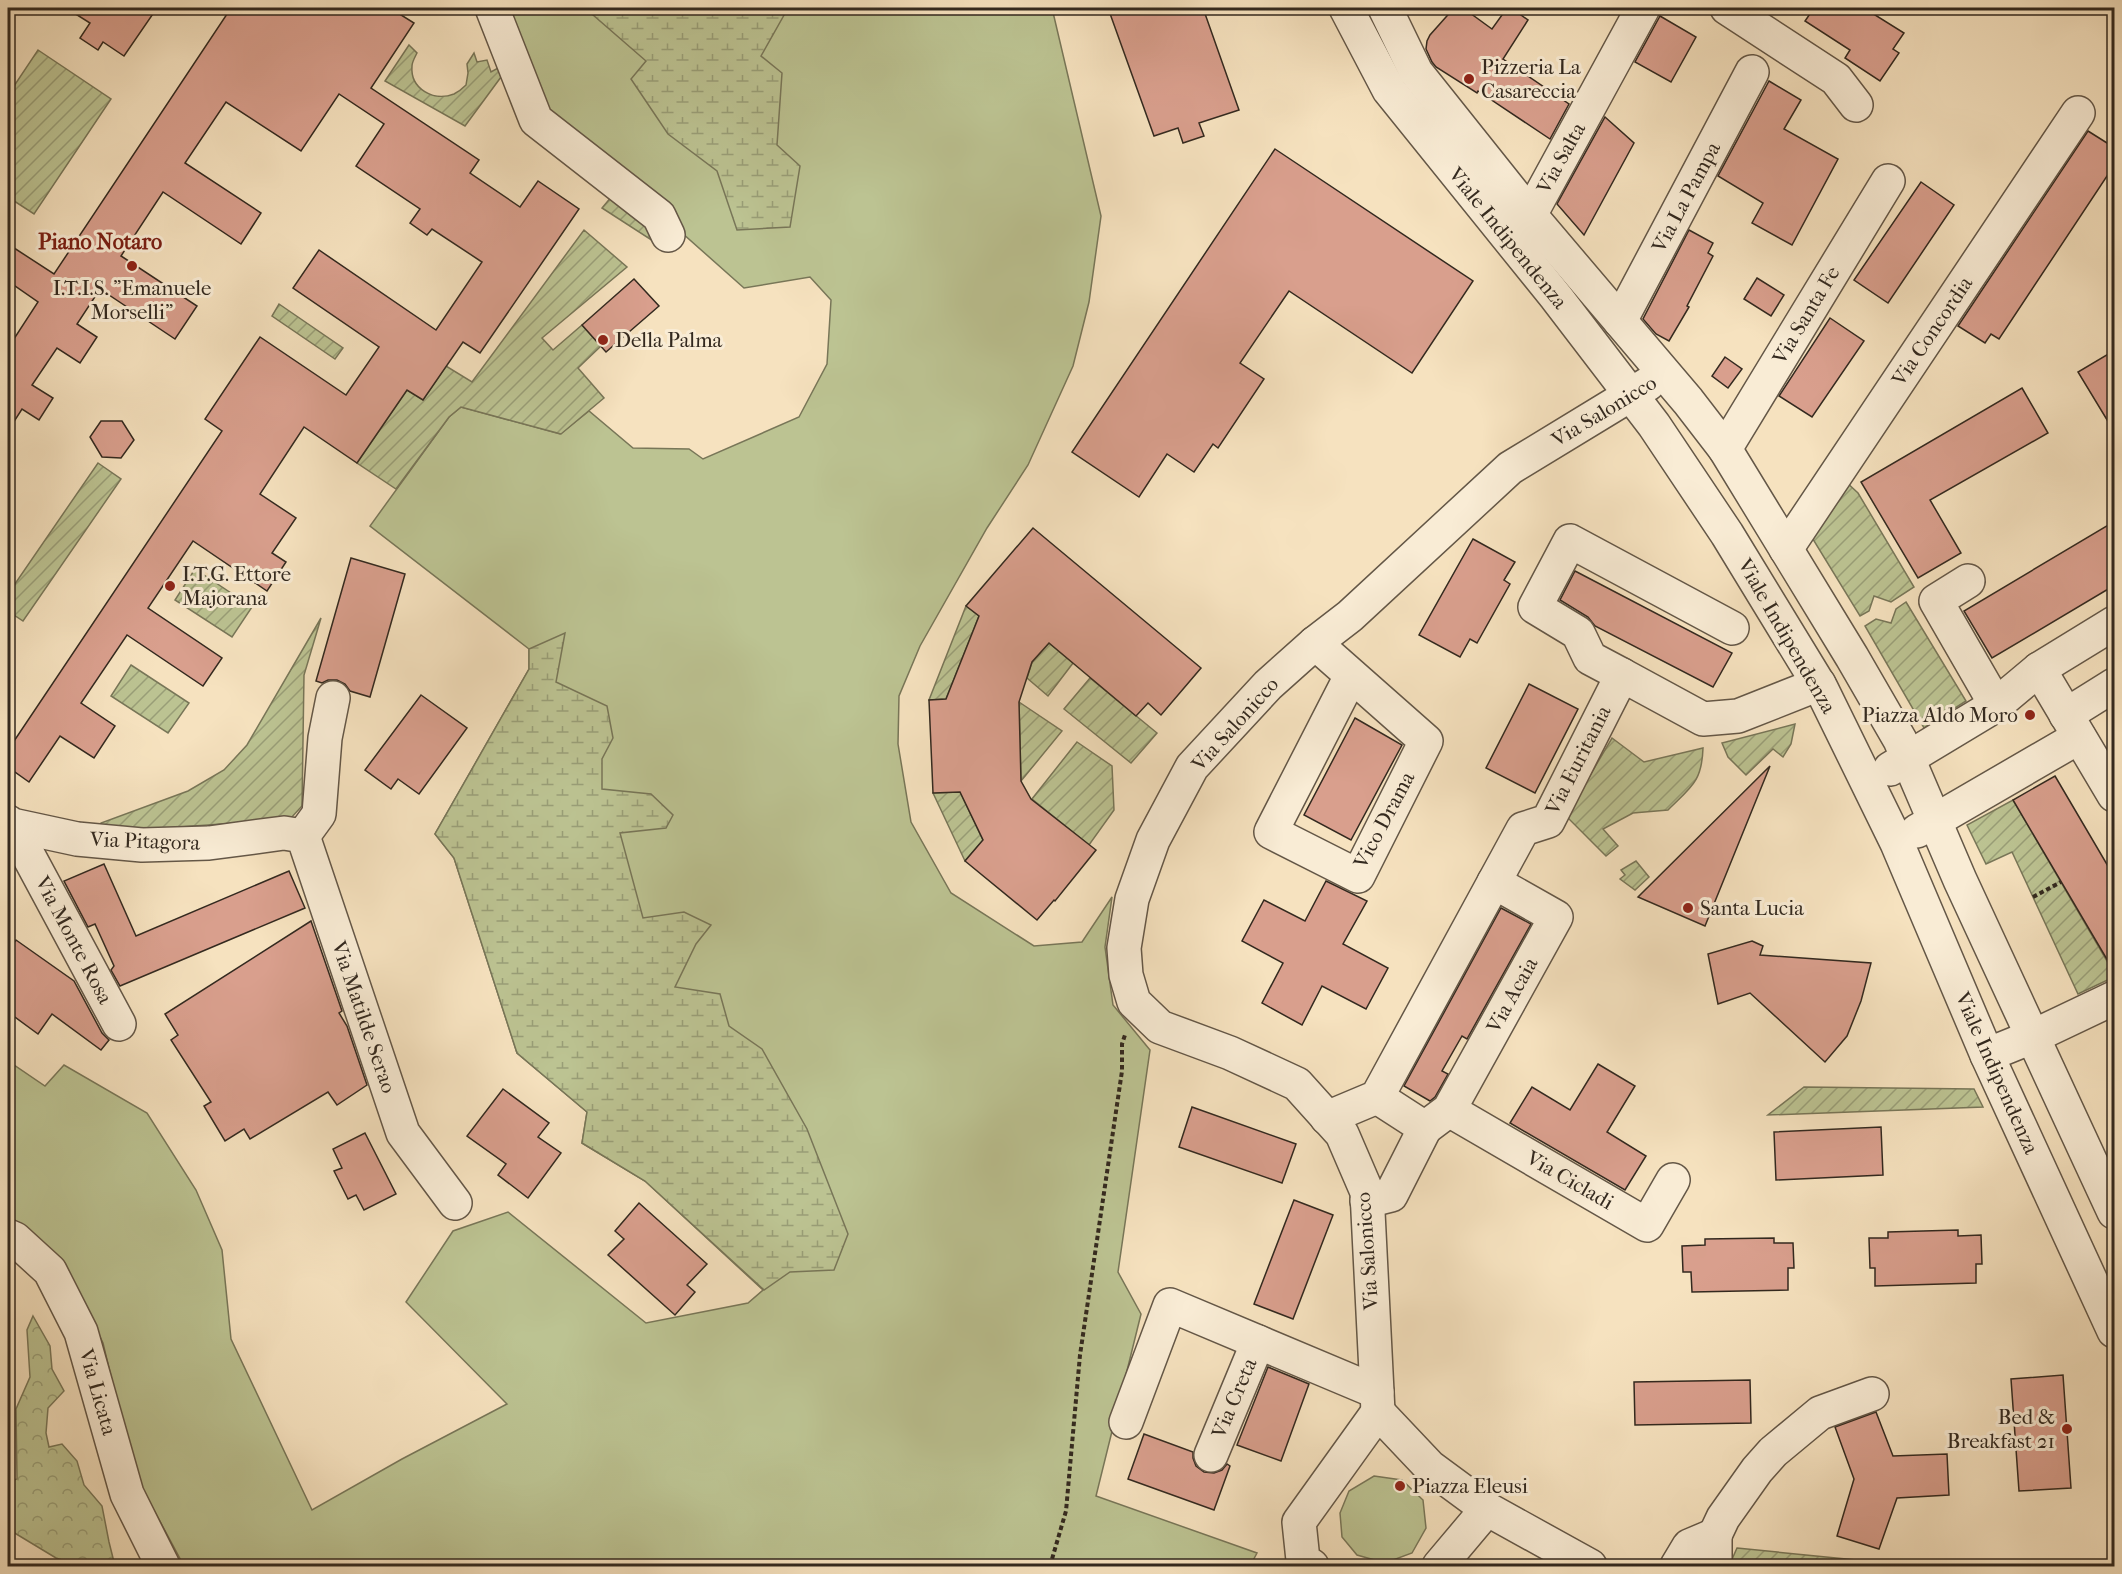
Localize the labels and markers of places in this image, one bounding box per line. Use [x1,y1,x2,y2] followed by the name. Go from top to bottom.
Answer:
[1481,55,1581,103] place label: Pizzeria La Casareccia
[1462,72,1476,86] marker: Pizzeria La Casareccia
[125,259,139,273] marker: I.T.I.S. "Emanuele Morselli"
[53,276,211,324] place label: I.T.I.S. "Emanuele Morselli"
[615,328,723,352] place label: Della Palma
[596,333,610,347] marker: Della Palma
[182,562,291,610] place label: I.T.G. Ettore Majorana
[163,579,177,593] marker: I.T.G. Ettore Majorana
[1862,703,2018,727] place label: Piazza Aldo Moro
[2023,708,2037,722] marker: Piazza Aldo Moro
[1700,896,1804,920] place label: Santa Lucia
[1681,901,1695,915] marker: Santa Lucia
[1947,1405,2055,1453] place label: Bed & Breakfast 21
[2060,1422,2074,1436] marker: Bed & Breakfast 21
[1412,1474,1528,1498] place label: Piazza Eleusi
[1393,1479,1407,1493] marker: Piazza Eleusi

